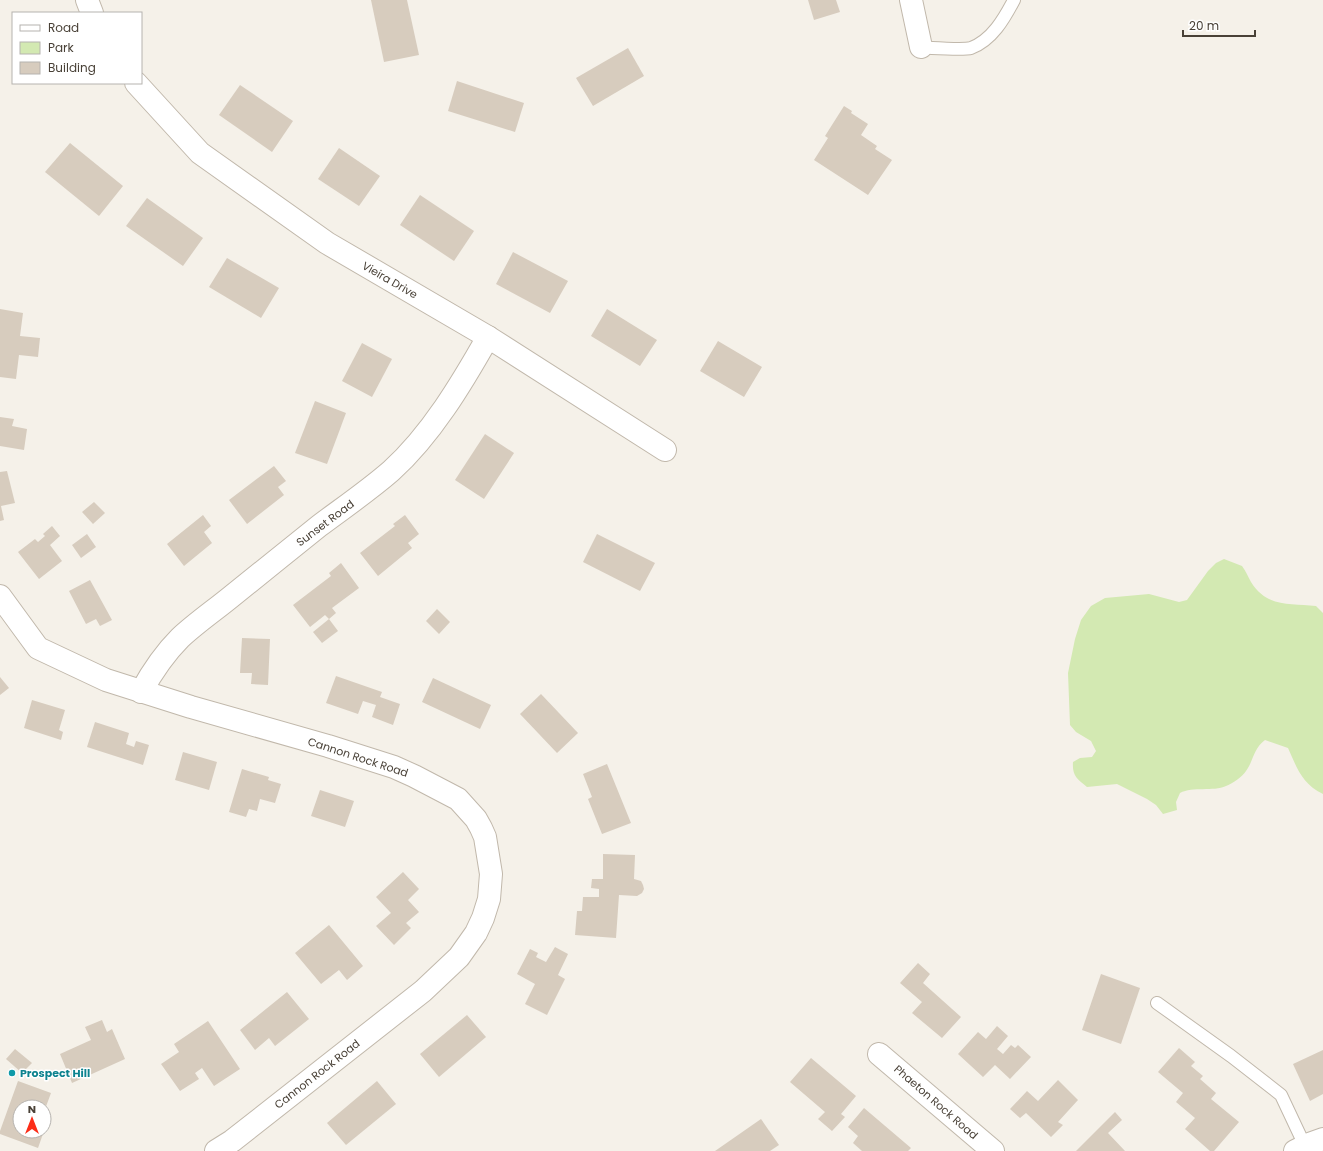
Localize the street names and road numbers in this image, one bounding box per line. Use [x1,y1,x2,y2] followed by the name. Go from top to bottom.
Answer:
[359,258,421,302] street label: Vieira Drive
[293,496,357,550] street label: Sunset Road
[306,733,410,781] street label: Cannon Rock Road
[271,1035,363,1113] street label: Cannon Rock Road
[891,1061,981,1143] street label: Phaeton Rock Road

